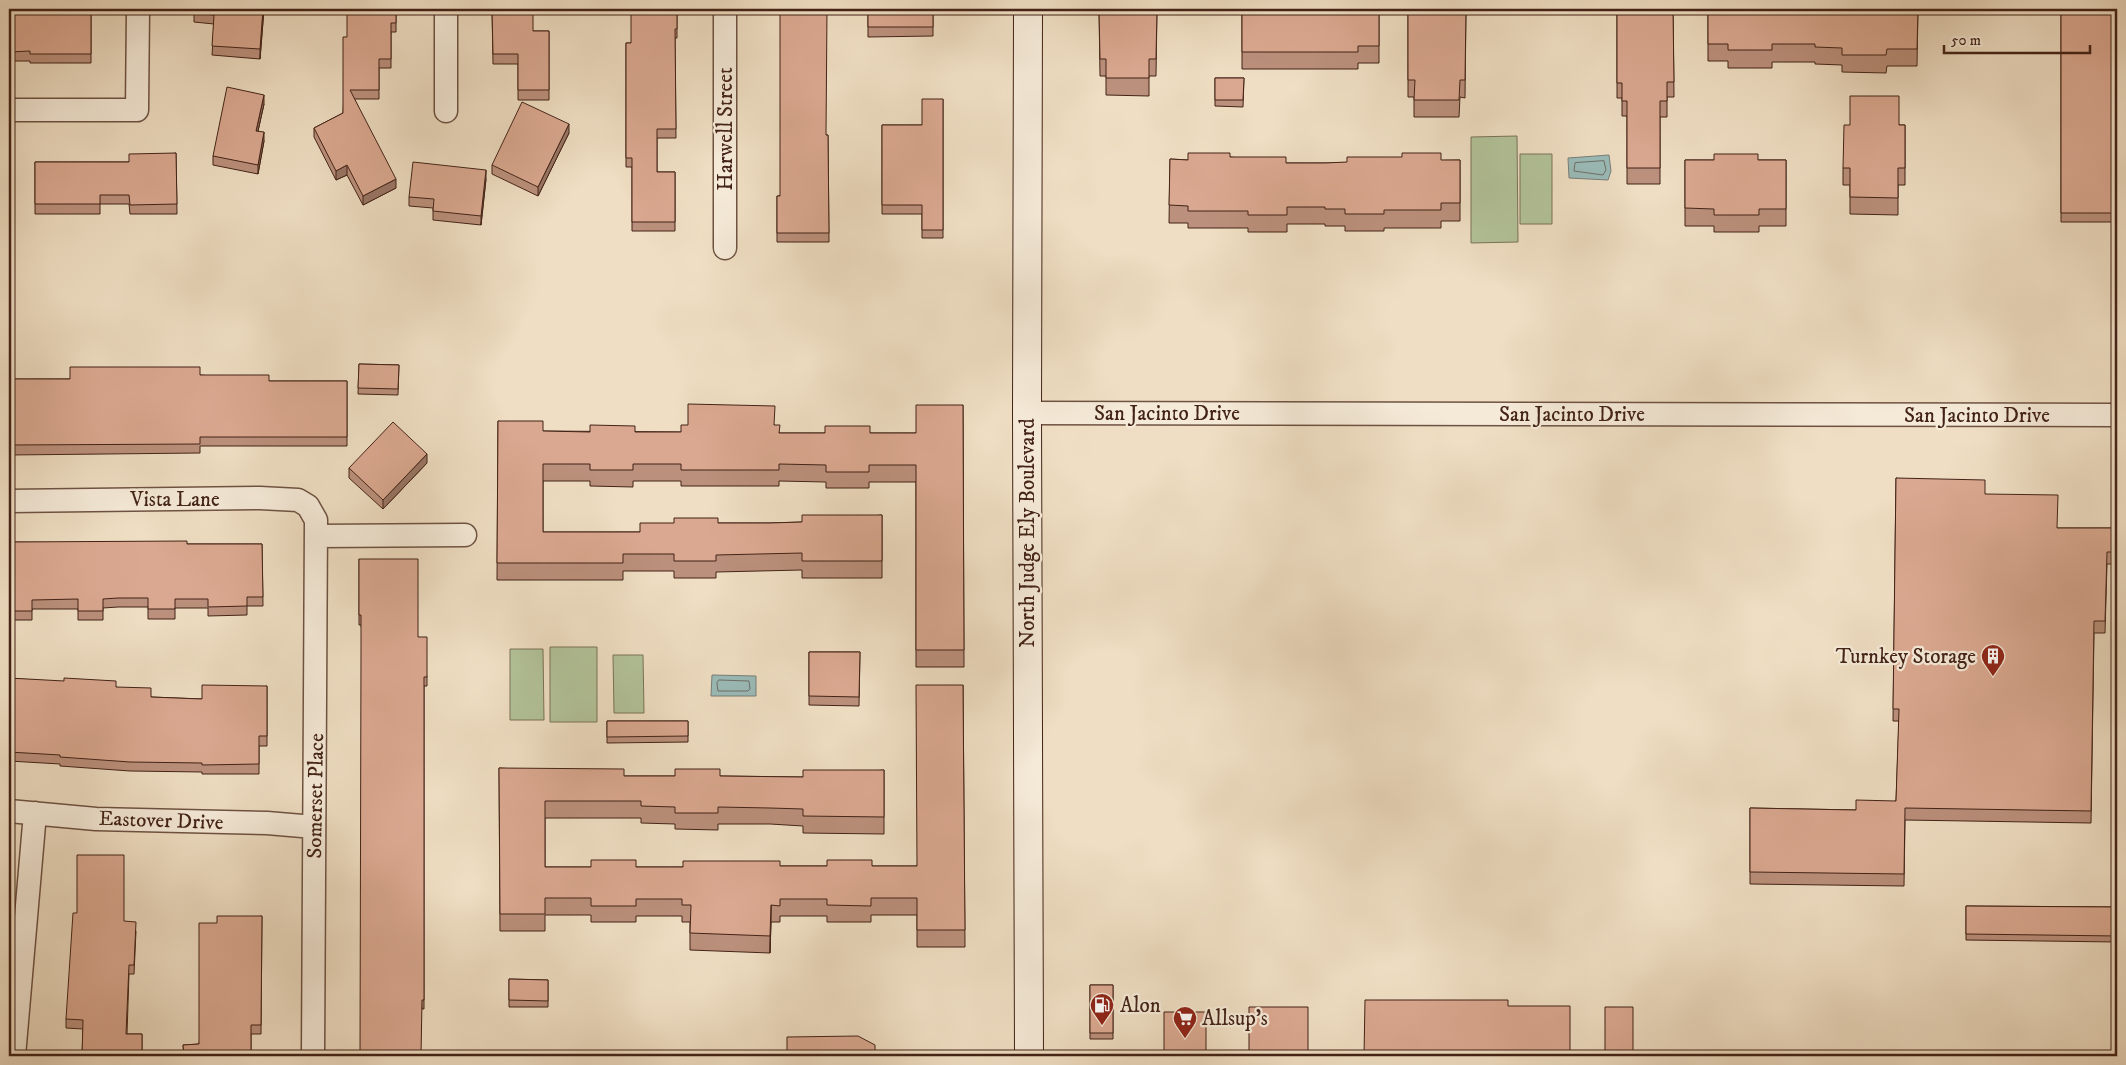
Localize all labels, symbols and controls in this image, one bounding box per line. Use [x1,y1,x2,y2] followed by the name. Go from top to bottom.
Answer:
[1944,22,2090,54] scale bar
[1951,31,1981,50] text: 50 m
[713,67,739,191] street label: Harwell Street
[1094,401,1240,427] street label: San Jacinto Drive
[1499,402,1645,428] street label: San Jacinto Drive
[1904,403,2050,429] street label: San Jacinto Drive
[1015,418,1041,648] street label: North Judge Ely Boulevard
[129,487,220,513] street label: Vista Lane
[1980,643,2006,677] building icon: Turnkey Storage
[1836,644,1976,670] place label: Turnkey Storage
[302,733,330,859] street label: Somerset Place
[98,806,224,836] street label: Eastover Drive
[1089,992,1115,1026] fuel station icon: Alon
[1120,993,1161,1019] place label: Alon
[1172,1005,1198,1039] supermarket icon: Allsup's
[1202,1006,1268,1032] place label: Allsup's

